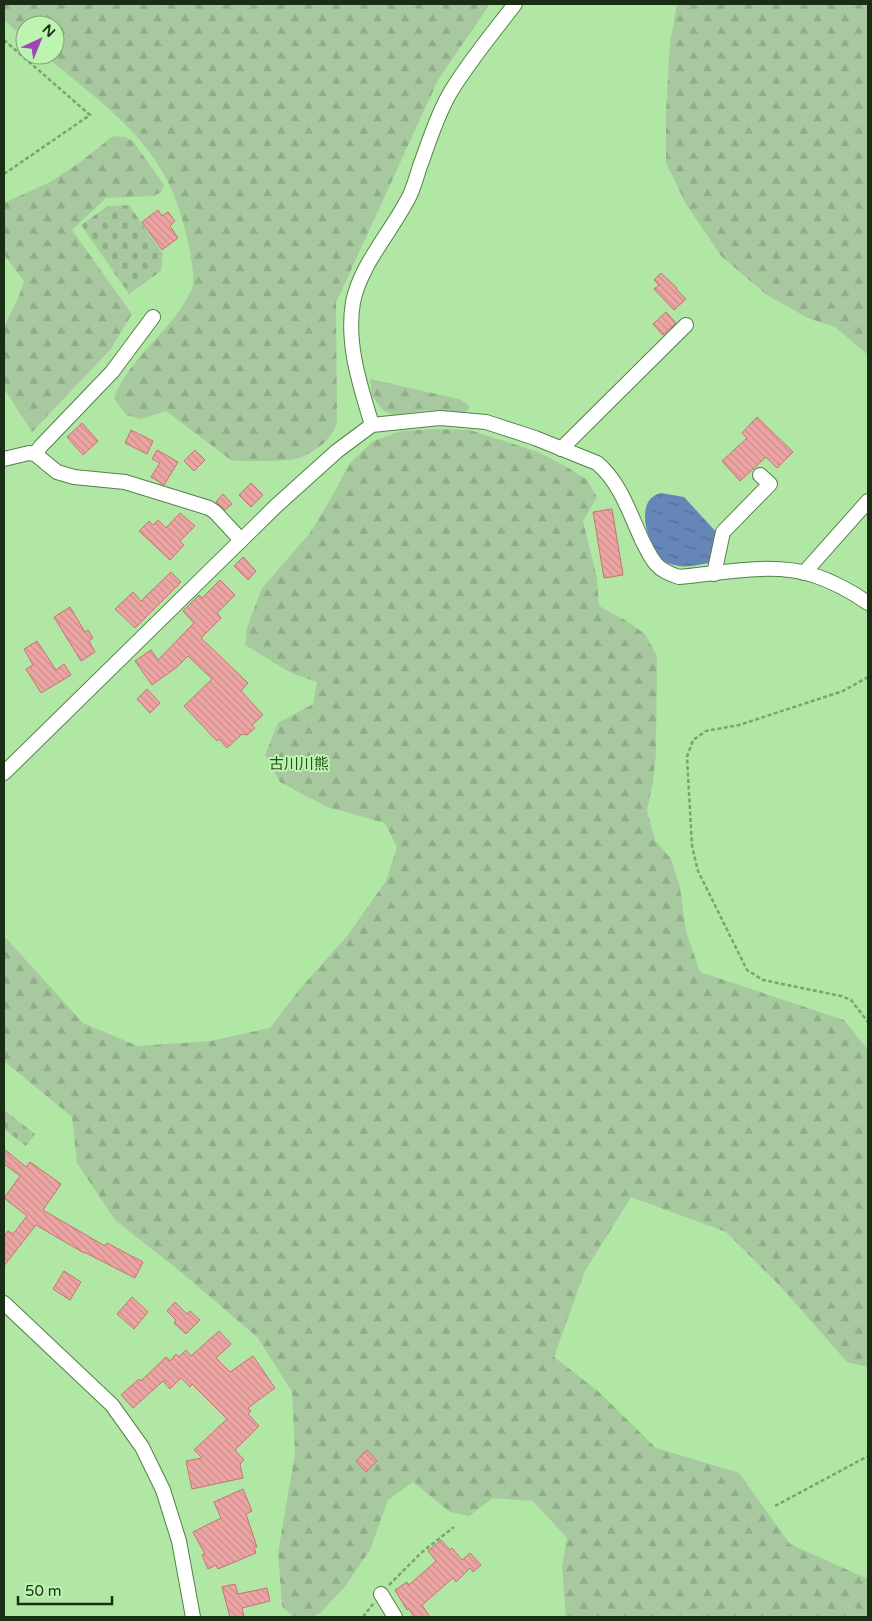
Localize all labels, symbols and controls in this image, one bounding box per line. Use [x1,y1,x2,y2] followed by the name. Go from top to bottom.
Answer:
[15,15,65,65] north arrow
[39,21,59,41] text: N
[269,755,329,773] district label: 古川川熊
[18,1574,111,1606] scale bar
[25,1582,62,1600] text: 50 m

